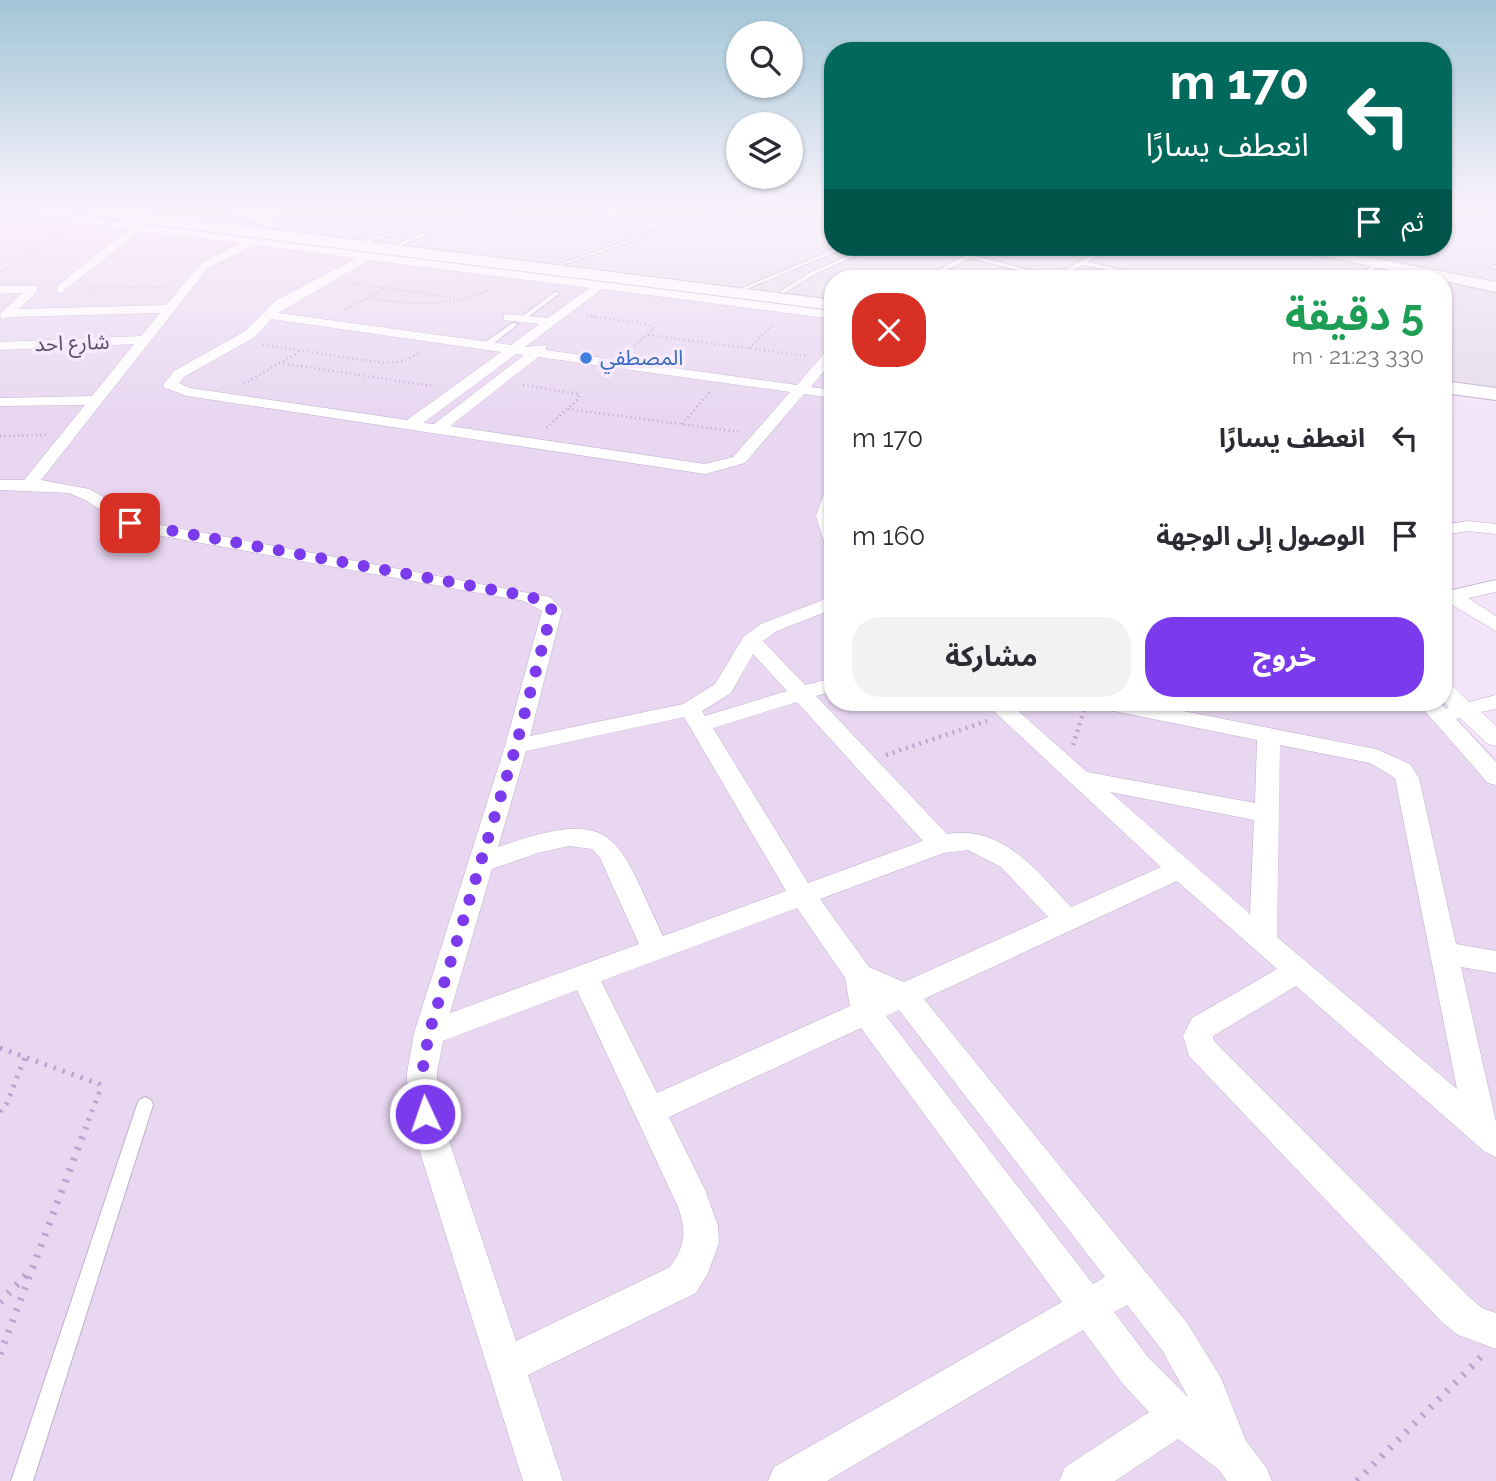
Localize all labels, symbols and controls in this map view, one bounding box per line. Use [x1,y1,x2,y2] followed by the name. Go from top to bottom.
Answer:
[726,21,803,189] map controls
[726,21,803,98] button: search
[1170,53,1309,110] text: 170 m
[1333,70,1424,161] icon: left
[726,112,803,189] button: layers
[1145,126,1309,163] text: انعطف يسارًا
[1350,203,1388,241] icon: arrive
[1402,207,1424,237] text: ثم
[1285,291,1424,340] text: 5 دقيقة
[852,293,926,367] button: close
[34,329,110,359] street label: شارع احد
[1292,342,1424,369] text: 330 m · 21:23
[600,345,683,374] place label: المصطفي
[578,350,594,366] marker: المصطفي
[1386,419,1424,457] icon: left
[852,423,923,453] text: 170 m
[1219,423,1365,453] text: انعطف يسارًا
[100,493,160,553] pin
[111,504,149,542] icon: arrive
[1386,517,1424,555] icon: arrive
[852,521,925,551] text: 160 m
[1156,521,1365,551] text: الوصول إلى الوجهة
[852,617,1131,697] button: مشاركة
[1145,617,1424,697] button: خروج
[388,1077,462,1151] position arrow

